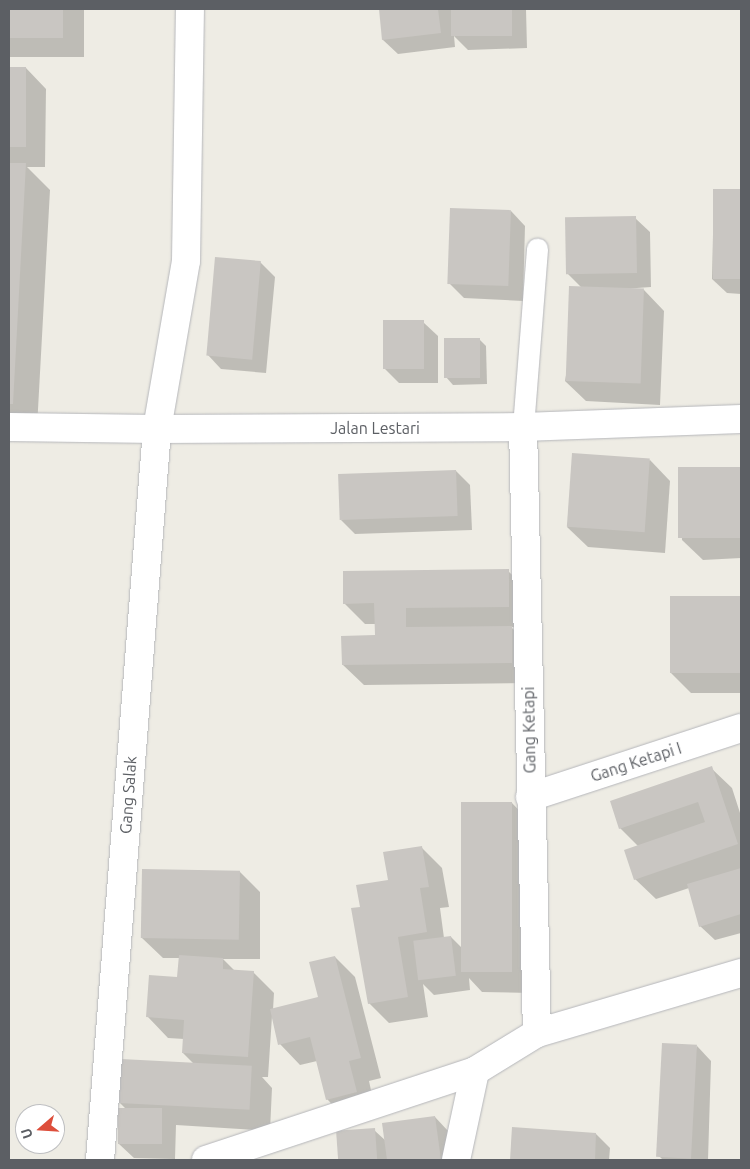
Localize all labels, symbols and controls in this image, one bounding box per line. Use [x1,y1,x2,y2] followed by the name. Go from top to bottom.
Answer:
[330,418,420,438] street label: Jalan Lestari
[519,686,539,774] street label: Gang Ketapi
[588,738,684,786] street label: Gang Ketapi I
[116,755,140,835] street label: Gang Salak
[15,1104,65,1154] north arrow
[18,1126,36,1141] text: U

